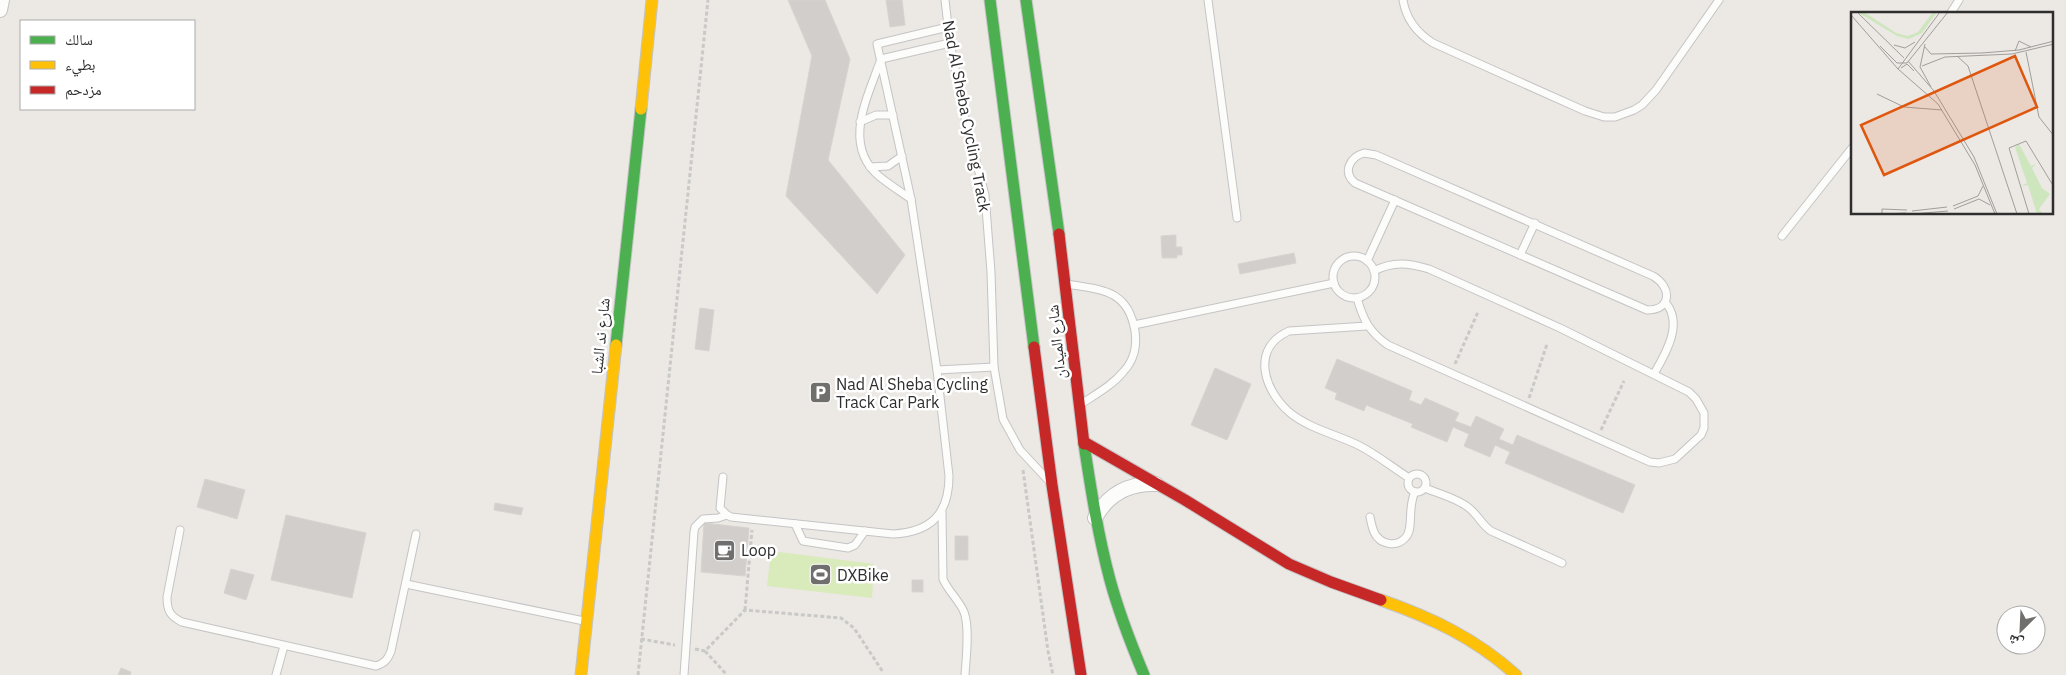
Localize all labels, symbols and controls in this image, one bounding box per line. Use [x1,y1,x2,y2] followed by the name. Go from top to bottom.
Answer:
[1851,12,2054,215] inset map
[939,18,996,214] street label: Nad Al Sheba Cycling Track
[20,20,195,110] legend
[65,30,93,49] text: سالك
[65,55,95,77] text: بطيء
[65,80,102,100] text: مزدحم
[586,297,615,375] street label: شارع ند الشبا
[1042,304,1071,380] street label: شارع الميدان
[836,374,988,412] place label: Nad Al Sheba Cycling Track Car Park
[808,381,832,405] parking icon: Nad Al Sheba Cycling Track Car Park
[713,538,737,562] cafe icon: Loop
[741,540,776,560] place label: Loop
[809,563,833,587] sports icon: DXBike
[837,565,889,585] place label: DXBike
[1996,605,2046,655] north arrow
[2005,631,2026,653] text: ش

